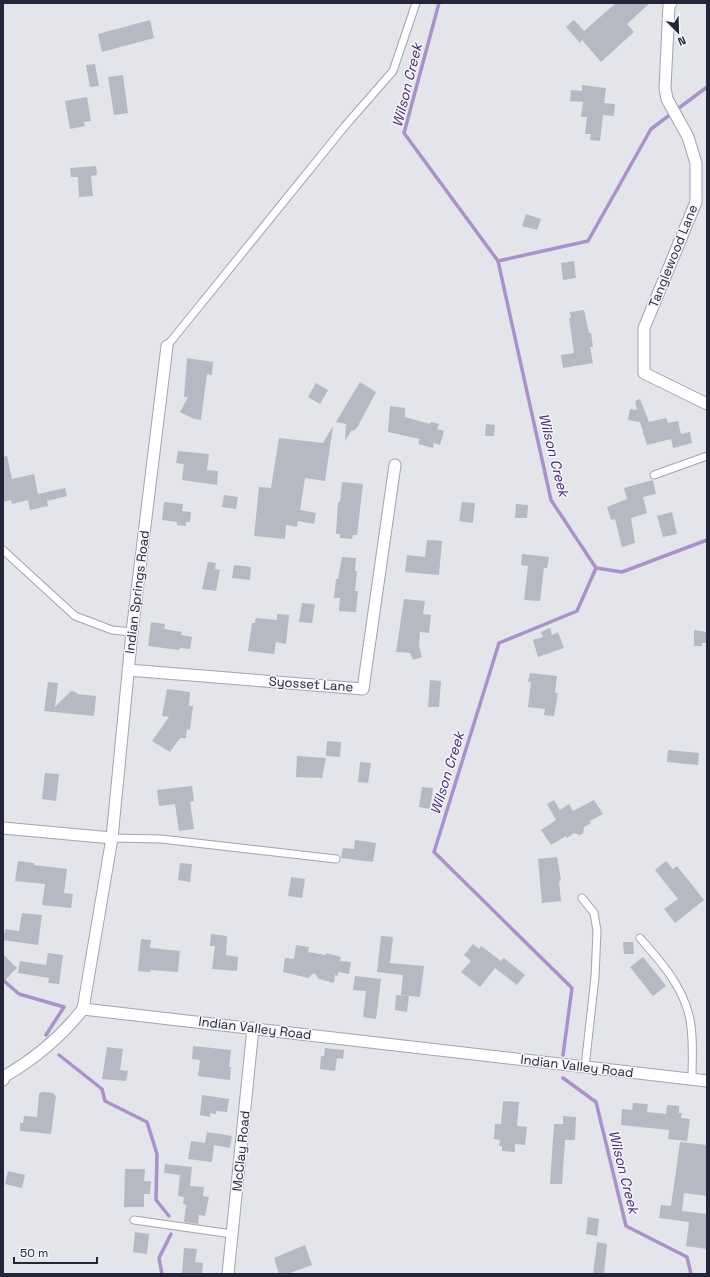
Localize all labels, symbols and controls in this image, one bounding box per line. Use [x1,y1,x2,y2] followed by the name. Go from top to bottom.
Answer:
[658,12,698,52] north arrow
[676,33,688,49] text: N
[388,40,426,129] water label: Wilson Creek
[645,202,701,310] street label: Tanglewood Lane
[535,411,573,500] water label: Wilson Creek
[121,529,153,655] street label: Indian Springs Road
[268,673,354,695] street label: Syosset Lane
[426,728,469,816] water label: Wilson Creek
[198,1013,312,1043] street label: Indian Valley Road
[520,1051,634,1081] street label: Indian Valley Road
[228,1110,254,1192] street label: McClay Road
[605,1128,643,1217] water label: Wilson Creek
[14,1239,97,1265] scale bar
[20,1245,48,1261] text: 50 m

